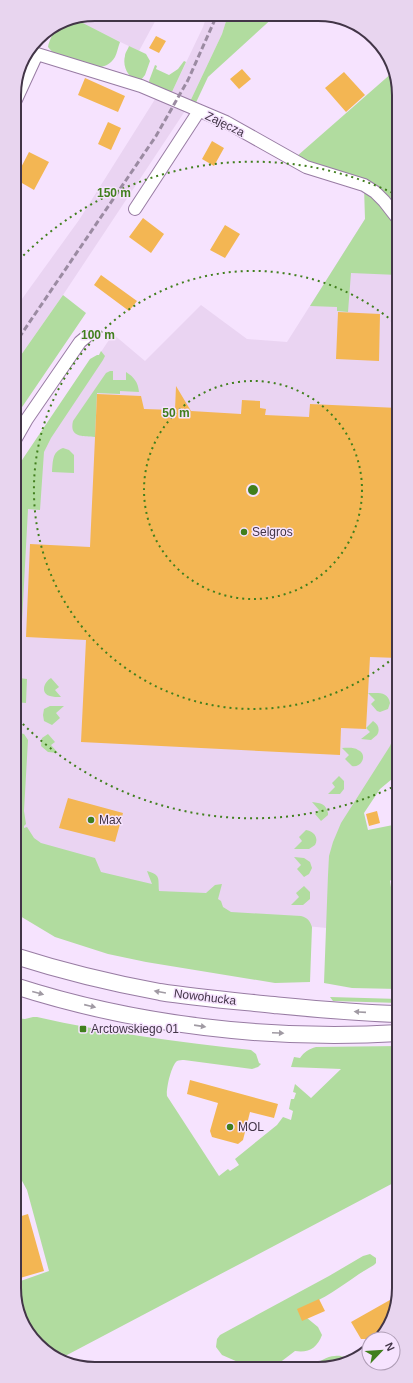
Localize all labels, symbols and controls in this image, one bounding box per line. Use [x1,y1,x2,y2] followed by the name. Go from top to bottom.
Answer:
[203,108,247,140] street label: Zajęcza
[97,186,131,200] text: 150 m
[81,328,115,342] text: 100 m
[162,406,190,420] text: 50 m
[246,483,260,497] centre of rings
[252,525,293,539] place label: Selgros
[239,527,249,537] marker: Selgros
[99,813,122,827] place label: Max
[86,815,96,825] marker: Max
[173,986,237,1008] street label: Nowohucka
[154,988,166,994] one-way arrow
[32,990,44,996] one-way arrow
[84,1004,97,1010] one-way arrow
[354,1009,366,1016] one-way arrow
[91,1022,179,1036] place label: Arctowskiego 01
[193,1023,206,1029] one-way arrow
[78,1024,88,1034] marker: Arctowskiego 01
[272,1030,284,1037] one-way arrow
[238,1120,264,1134] place label: MOL
[225,1122,235,1132] marker: MOL
[361,1331,401,1371] north arrow
[383,1341,397,1353] text: N

